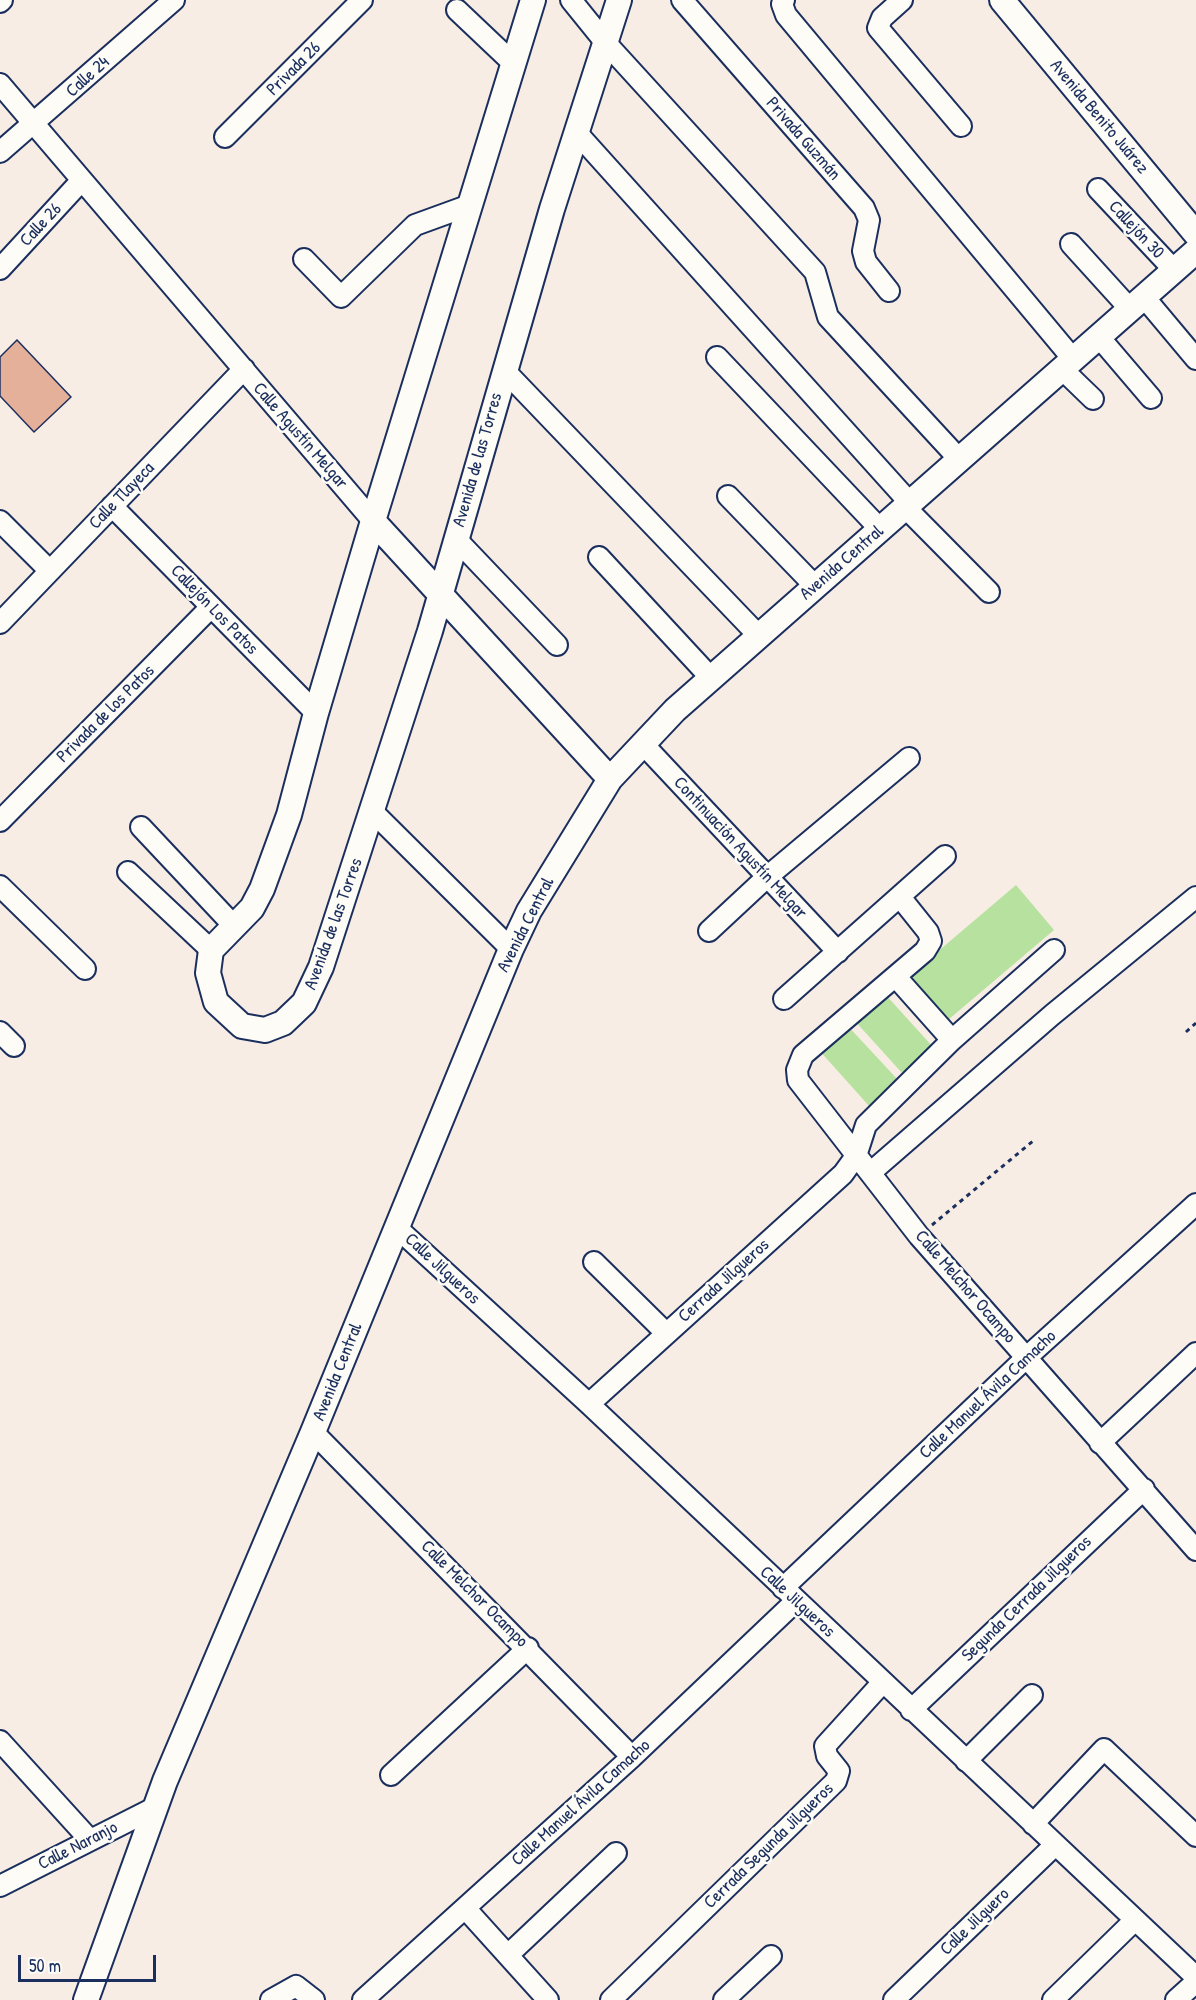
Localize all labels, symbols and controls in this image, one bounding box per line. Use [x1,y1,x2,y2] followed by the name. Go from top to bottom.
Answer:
[262,37,326,101] street label: Privada 26
[62,52,114,102] street label: Calle 24
[1045,56,1153,178] street label: Avenida Benito Juárez
[761,93,845,185] street label: Privada Guzmán
[1104,196,1168,264] street label: Callejón 30
[16,199,66,251] street label: Calle 26
[248,378,352,494] street label: Calle Agustín Melgar
[449,391,507,529] street label: Avenida de las Torres
[85,458,159,534] street label: Calle Tlayeca
[796,521,888,605] street label: Avenida Central
[166,561,262,659] street label: Callejón Los Patos
[53,661,159,767] street label: Privada de los Patos
[669,772,811,924] street label: Continuación Agustín Melgar
[300,855,368,993] street label: Avenida de las Torres
[493,874,559,976] street label: Avenida Central
[910,1226,1020,1348] street label: Calle Melchor Ocampo
[400,1229,484,1309] street label: Calle Jilgueros
[674,1234,774,1328] street label: Cerrada Jilgueros
[309,1320,367,1424] street label: Avenida Central
[915,1326,1061,1464] street label: Calle Manuel Ávila Camacho
[958,1531,1096,1667] street label: Segunda Cerrada Jilgueros
[416,1536,532,1652] street label: Calle Melchor Ocampo
[755,1562,839,1642] street label: Calle Jilgueros
[507,1735,655,1871] street label: Calle Manuel Ávila Camacho
[700,1778,838,1914] street label: Cerrada Segunda Jilgueros
[35,1817,121,1875] street label: Calle Naranjo
[936,1884,1014,1960] street label: Calle Jilguero
[21,1943,159,1981] scale bar
[29,1953,61,1978] text: 50 m

